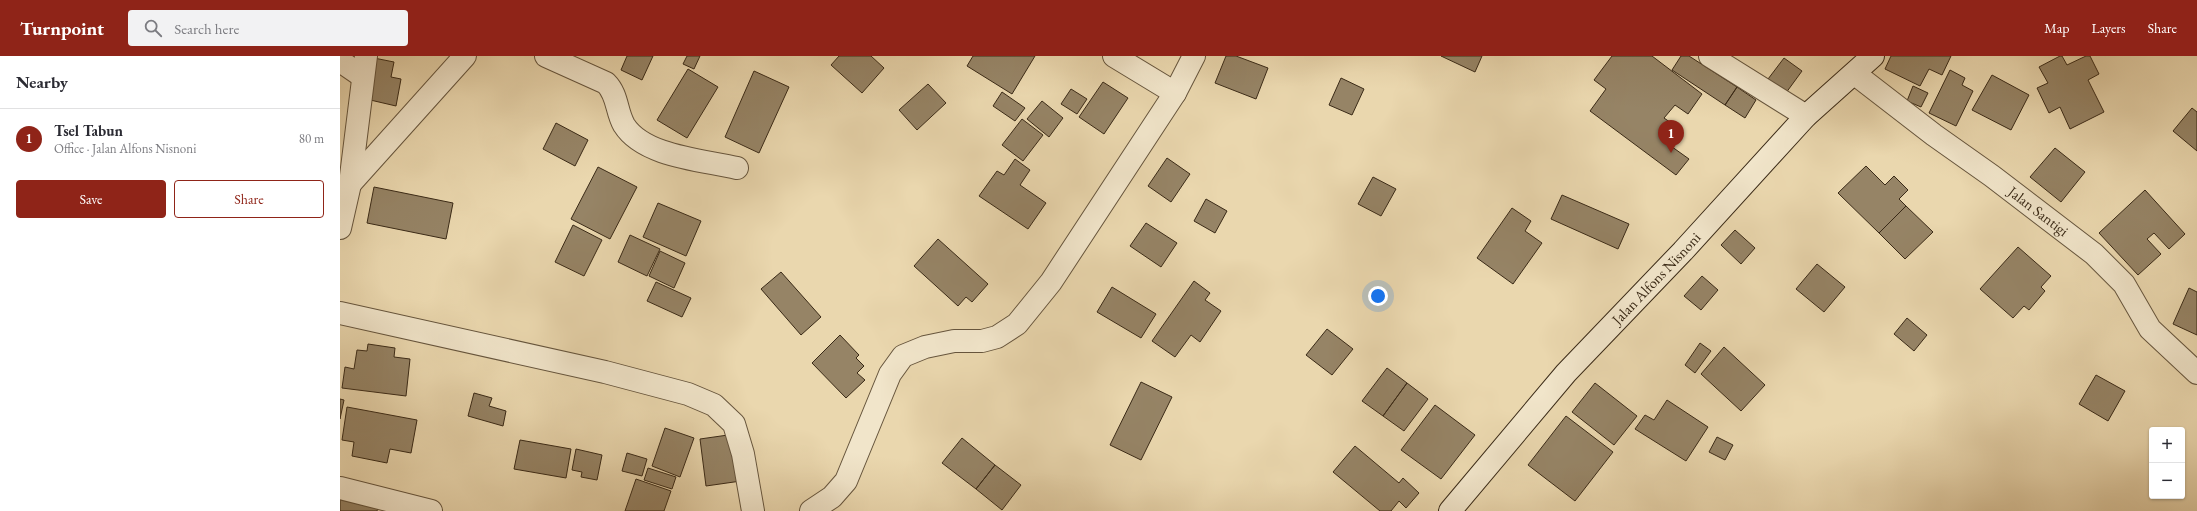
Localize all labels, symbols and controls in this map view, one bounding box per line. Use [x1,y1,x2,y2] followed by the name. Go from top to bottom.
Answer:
[128,10,408,46] search box
[20,16,104,41] text: Turnpoint
[142,17,164,39] icon: search
[174,19,239,38] text: Search here
[2044,19,2069,37] text: Map
[2091,19,2126,37] text: Layers
[2148,19,2177,37] text: Share
[16,71,68,93] text: Nearby
[1658,120,1684,153] pin: 1
[54,121,123,140] text: Tsel Tabun
[26,130,32,147] text: 1
[299,130,324,147] text: 80 m
[54,140,196,157] text: Office · Jalan Alfons Nisnoni
[16,180,166,218] button: Save
[174,180,324,218] button: Share
[2003,181,2073,240] street label: Jalan Santigi
[1606,228,1705,330] street label: Jalan Alfons Nisnoni
[1368,286,1388,306] your location
[2149,427,2185,499] map controls
[2149,427,2185,463] button: +
[2149,463,2185,499] button: −

